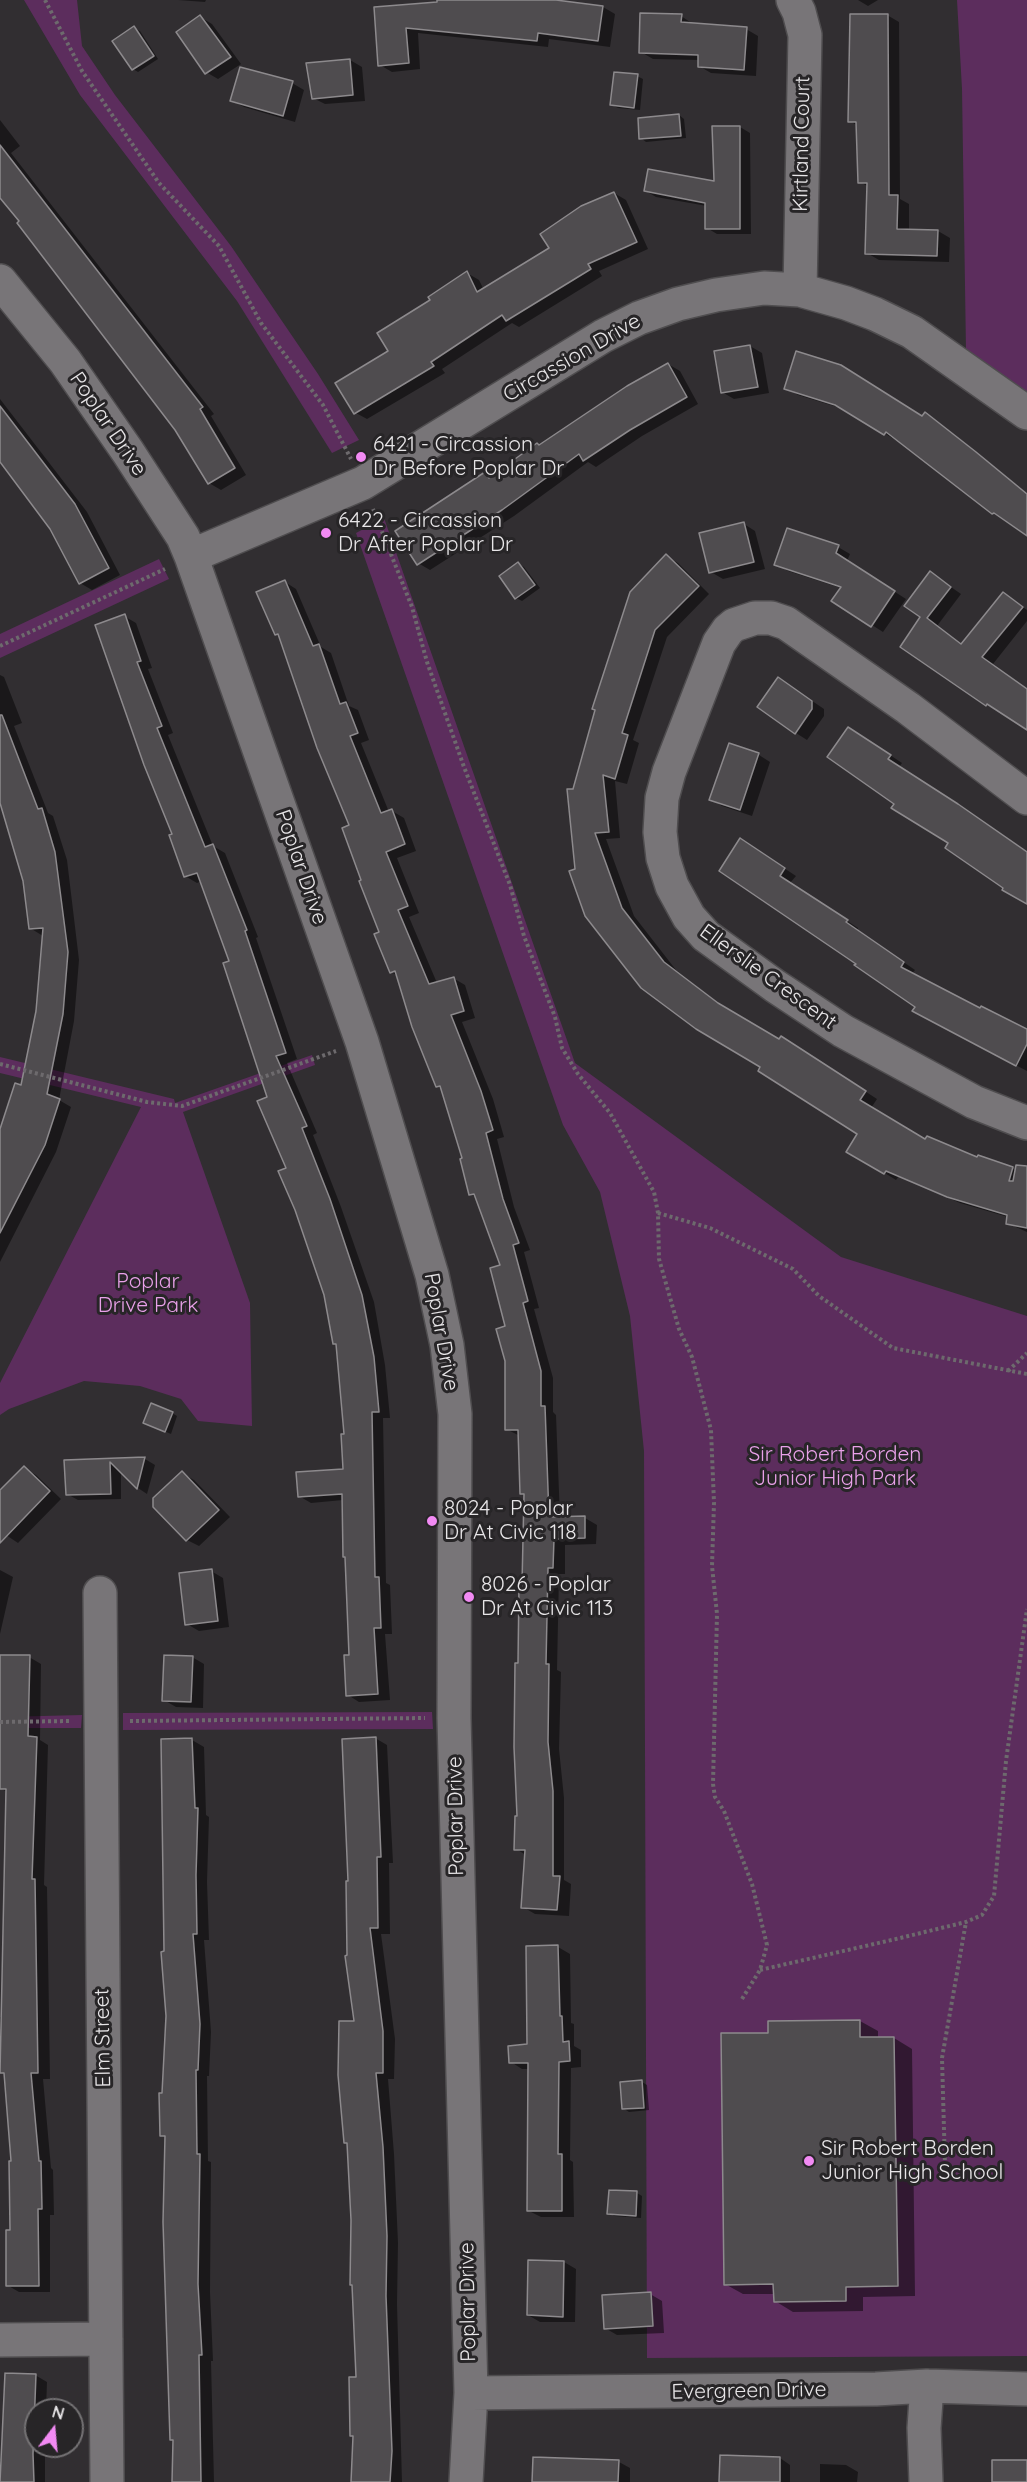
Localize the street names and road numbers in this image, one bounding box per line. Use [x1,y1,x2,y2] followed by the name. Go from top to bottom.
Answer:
[788,76,816,212] street label: Kirtland Court
[499,308,645,408] street label: Circassion Drive
[64,367,152,481] street label: Poplar Drive
[270,806,332,928] street label: Poplar Drive
[695,919,841,1035] street label: Ellerslie Crescent
[418,1271,464,1393] street label: Poplar Drive
[442,1756,470,1876] street label: Poplar Drive
[90,1988,116,2088] street label: Elm Street
[454,2242,482,2362] street label: Poplar Drive
[671,2377,827,2405] street label: Evergreen Drive

